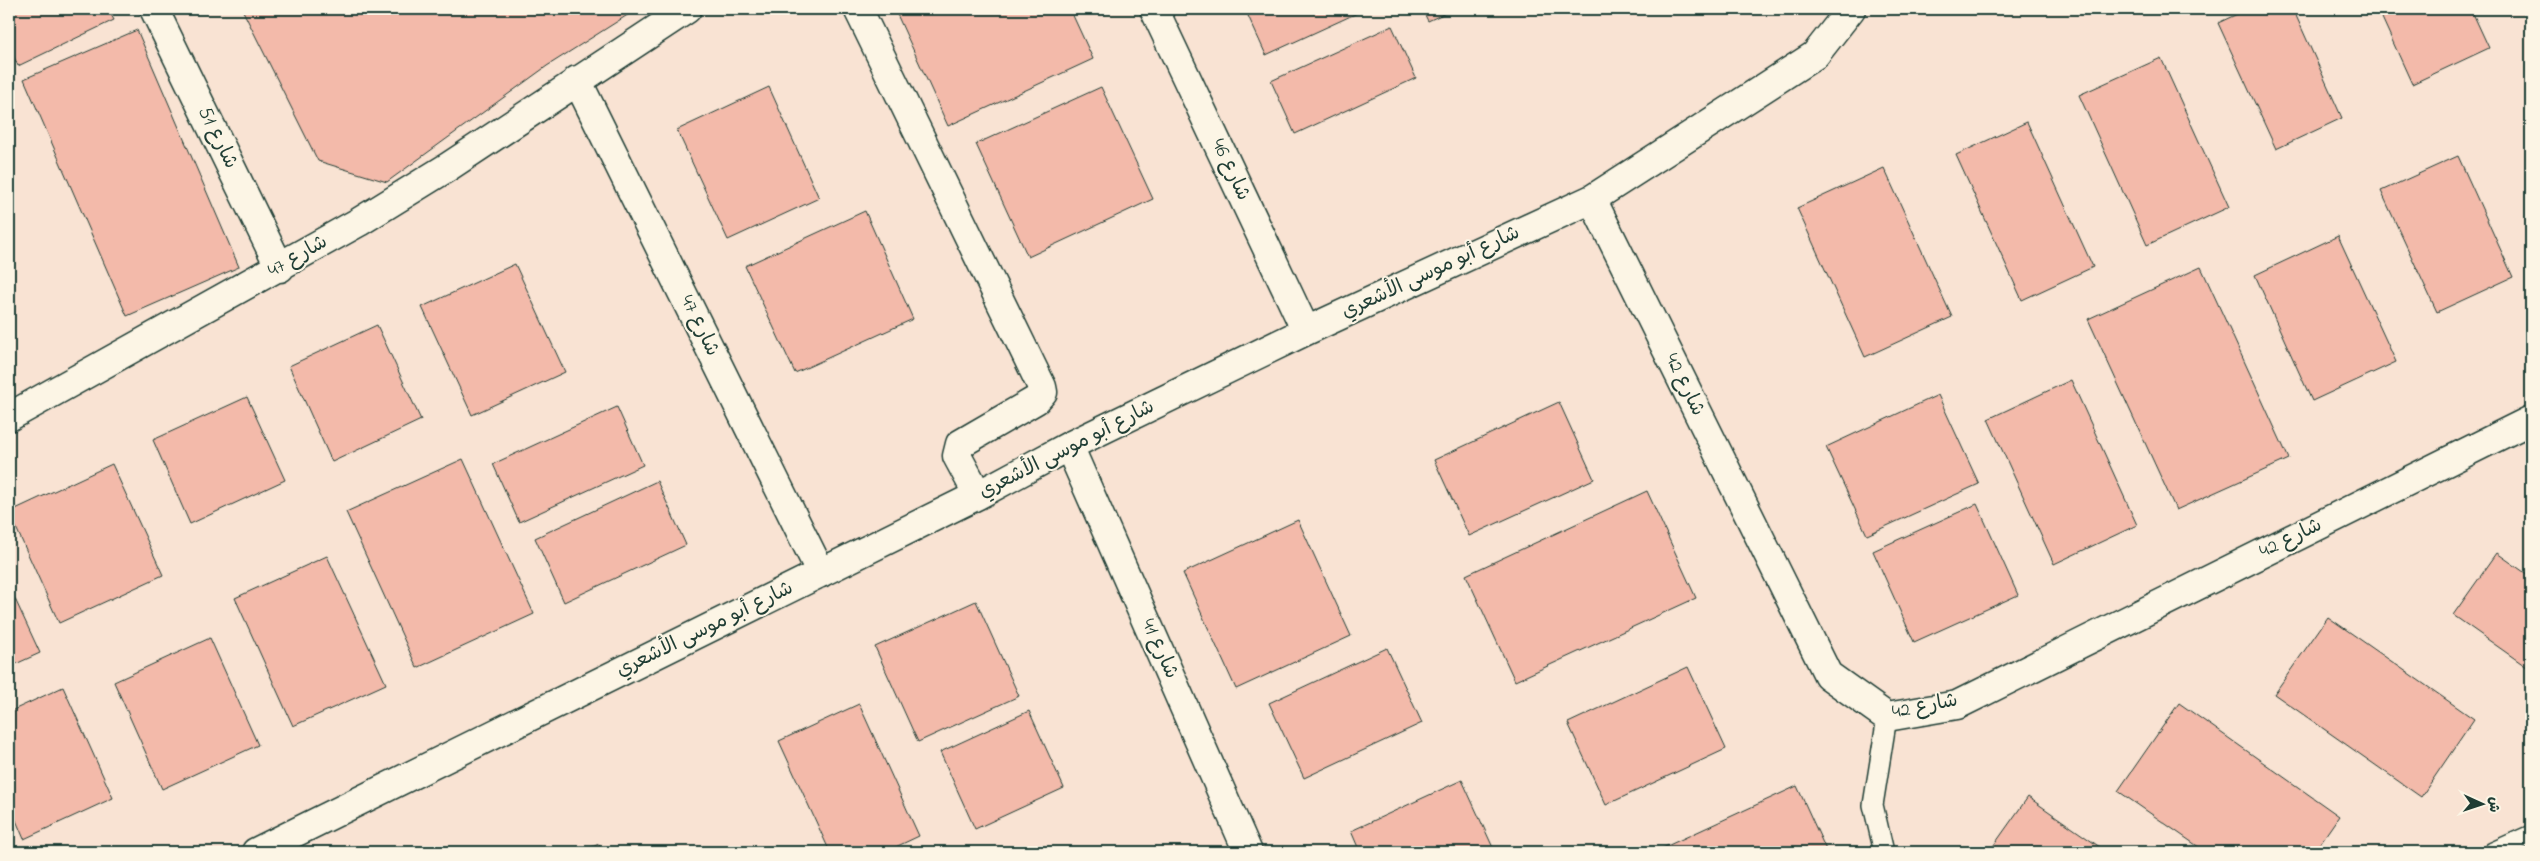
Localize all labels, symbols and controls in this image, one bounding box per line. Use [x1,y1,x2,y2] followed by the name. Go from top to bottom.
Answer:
[189,102,245,174] street label: شارع 51
[1203,134,1257,206] street label: شارع 46
[1337,218,1525,327] street label: شارع أبو موسى الأشعري
[263,228,333,286] street label: شارع 47
[672,291,726,361] street label: شارع 47
[1656,349,1712,421] street label: شارع 42
[974,392,1160,507] street label: شارع أبو موسى الأشعري
[2255,511,2327,567] street label: شارع 42
[611,574,798,686] street label: شارع أبو موسى الأشعري
[1133,614,1185,684] street label: شارع 41
[1890,686,1960,728] street label: شارع 42
[2458,778,2508,828] north arrow
[2483,796,2504,813] text: ش

